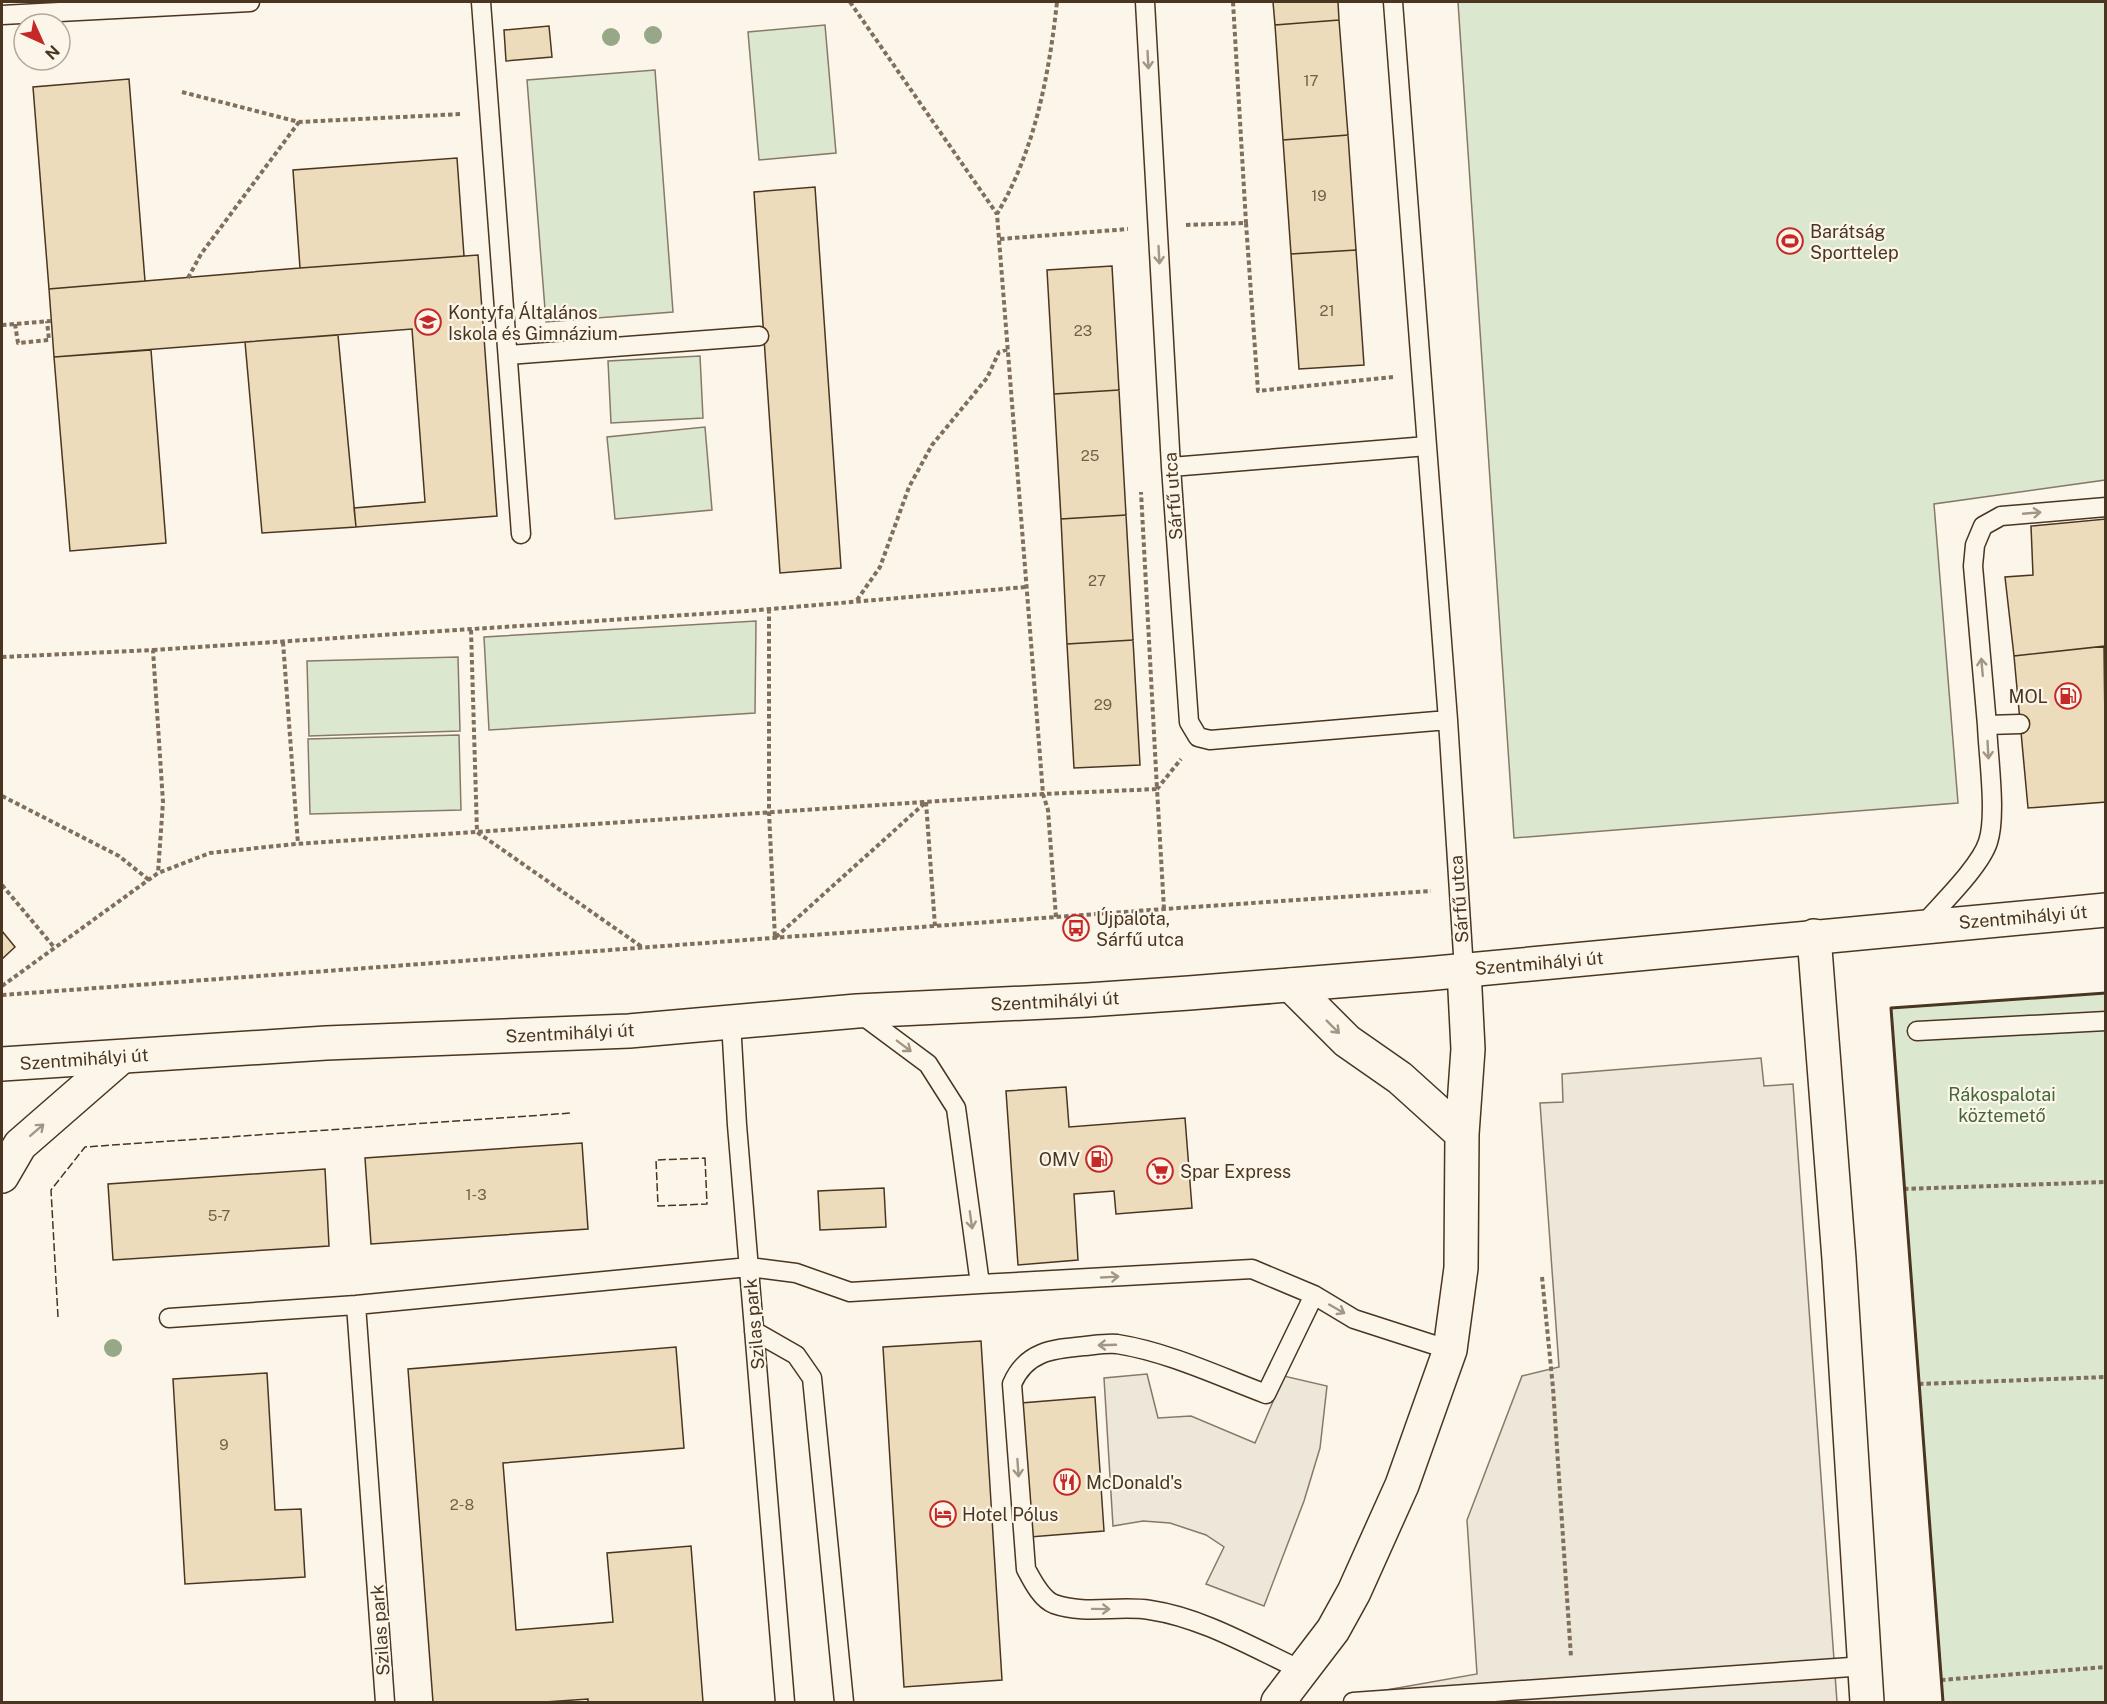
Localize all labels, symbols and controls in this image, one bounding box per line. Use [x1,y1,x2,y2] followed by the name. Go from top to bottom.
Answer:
[12,12,72,72] north arrow
[41,41,63,63] text: N
[1143,49,1154,69] one-way arrow
[1303,72,1319,89] house number: 17
[1311,187,1327,204] house number: 19
[1810,221,1899,263] place label: Barátság Sporttelep
[1775,226,1805,256] sports icon: Barátság Sporttelep
[1153,244,1164,264] one-way arrow
[448,301,618,344] place label: Kontyfa Általános Iskola és Gimnázium
[1319,302,1335,319] house number: 21
[413,307,443,337] school or university icon: Kontyfa Általános Iskola és Gimnázium
[1074,322,1092,339] house number: 23
[1081,447,1099,464] house number: 25
[1159,451,1187,541] street label: Sárfű utca
[2022,507,2042,518] one-way arrow
[1088,572,1106,589] house number: 27
[1976,658,1987,678] one-way arrow
[2053,681,2083,711] fuel station icon: MOL
[2008,686,2048,707] place label: MOL
[1094,696,1112,713] house number: 29
[1983,740,1994,760] one-way arrow
[1445,854,1473,944] street label: Sárfű utca
[1958,901,2088,933] street label: Szentmihályi út
[1096,907,1184,950] place label: Újpalota, Sárfű utca
[1061,913,1091,943] bus stop icon: Újpalota, Sárfű utca
[1474,947,1604,979] street label: Szentmihályi út
[990,987,1120,1015] street label: Szentmihályi út
[505,1019,635,1047] street label: Szentmihályi út
[1325,1019,1340,1034] one-way arrow
[895,1040,911,1052] one-way arrow
[19,1044,149,1074] street label: Szentmihályi út
[1948,1084,2056,1126] park label: Rákospalotai köztemető
[29,1123,44,1137] one-way arrow
[1084,1144,1114,1174] fuel station icon: OMV
[1039,1149,1080,1170] place label: OMV
[1145,1156,1175,1186] supermarket icon: Spar Express
[1180,1161,1291,1182] place label: Spar Express
[465,1186,487,1203] house number: 1-3
[208,1207,230,1224] house number: 5-7
[966,1209,977,1229] one-way arrow
[1099,1271,1119,1282] one-way arrow
[740,1278,768,1370] street label: Szilas park
[1328,1303,1345,1315] one-way arrow
[1098,1339,1118,1350] one-way arrow
[219,1436,229,1453] house number: 9
[1013,1458,1024,1478] one-way arrow
[1052,1467,1082,1497] restaurant icon: McDonald's
[1086,1472,1182,1493] place label: McDonald's
[450,1496,474,1513] house number: 2-8
[928,1499,958,1529] hotel icon: Hotel Pólus
[962,1504,1058,1525] place label: Hotel Pólus
[366,1584,394,1676] street label: Szilas park
[1091,1603,1111,1615] one-way arrow

